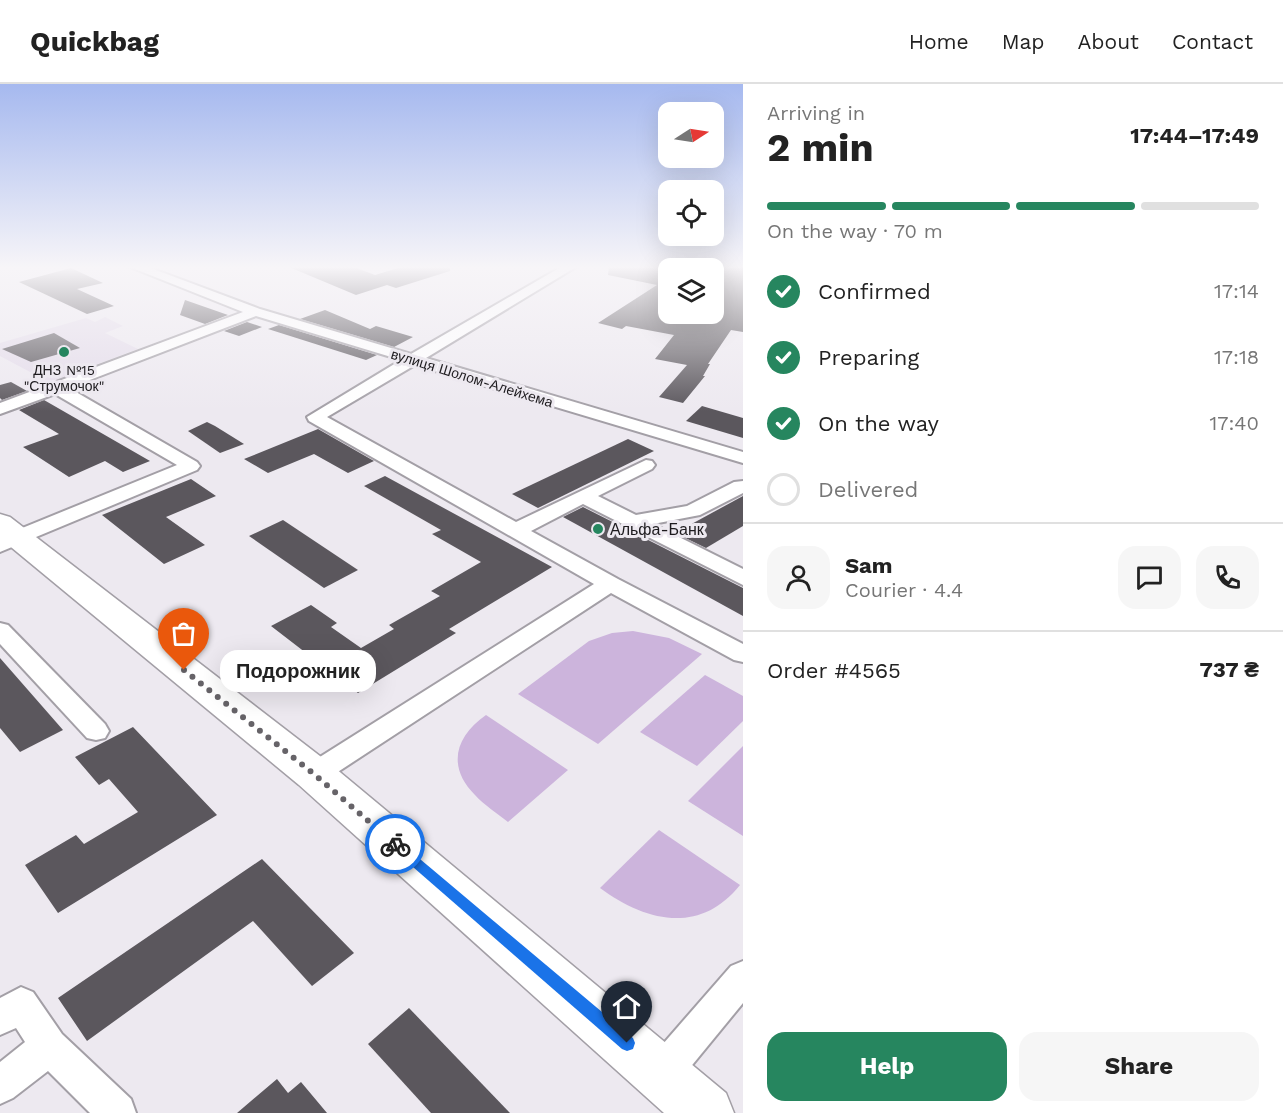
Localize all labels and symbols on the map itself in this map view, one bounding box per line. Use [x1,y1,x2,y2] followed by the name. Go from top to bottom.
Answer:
[658,102,724,168] north arrow
[57,345,71,359] marker: ДНЗ №15 "Струмочок"
[389,346,555,410] street label: вулиця Шолом-Алейхема
[24,362,104,394] place label: ДНЗ №15 "Струмочок"
[610,520,705,539] place label: Альфа-Банк
[591,522,605,536] marker: Альфа-Банк
[158,608,209,670] pin
[220,649,376,691] callout: Подорожник
[365,814,425,874] courier
[601,981,652,1043] pin

